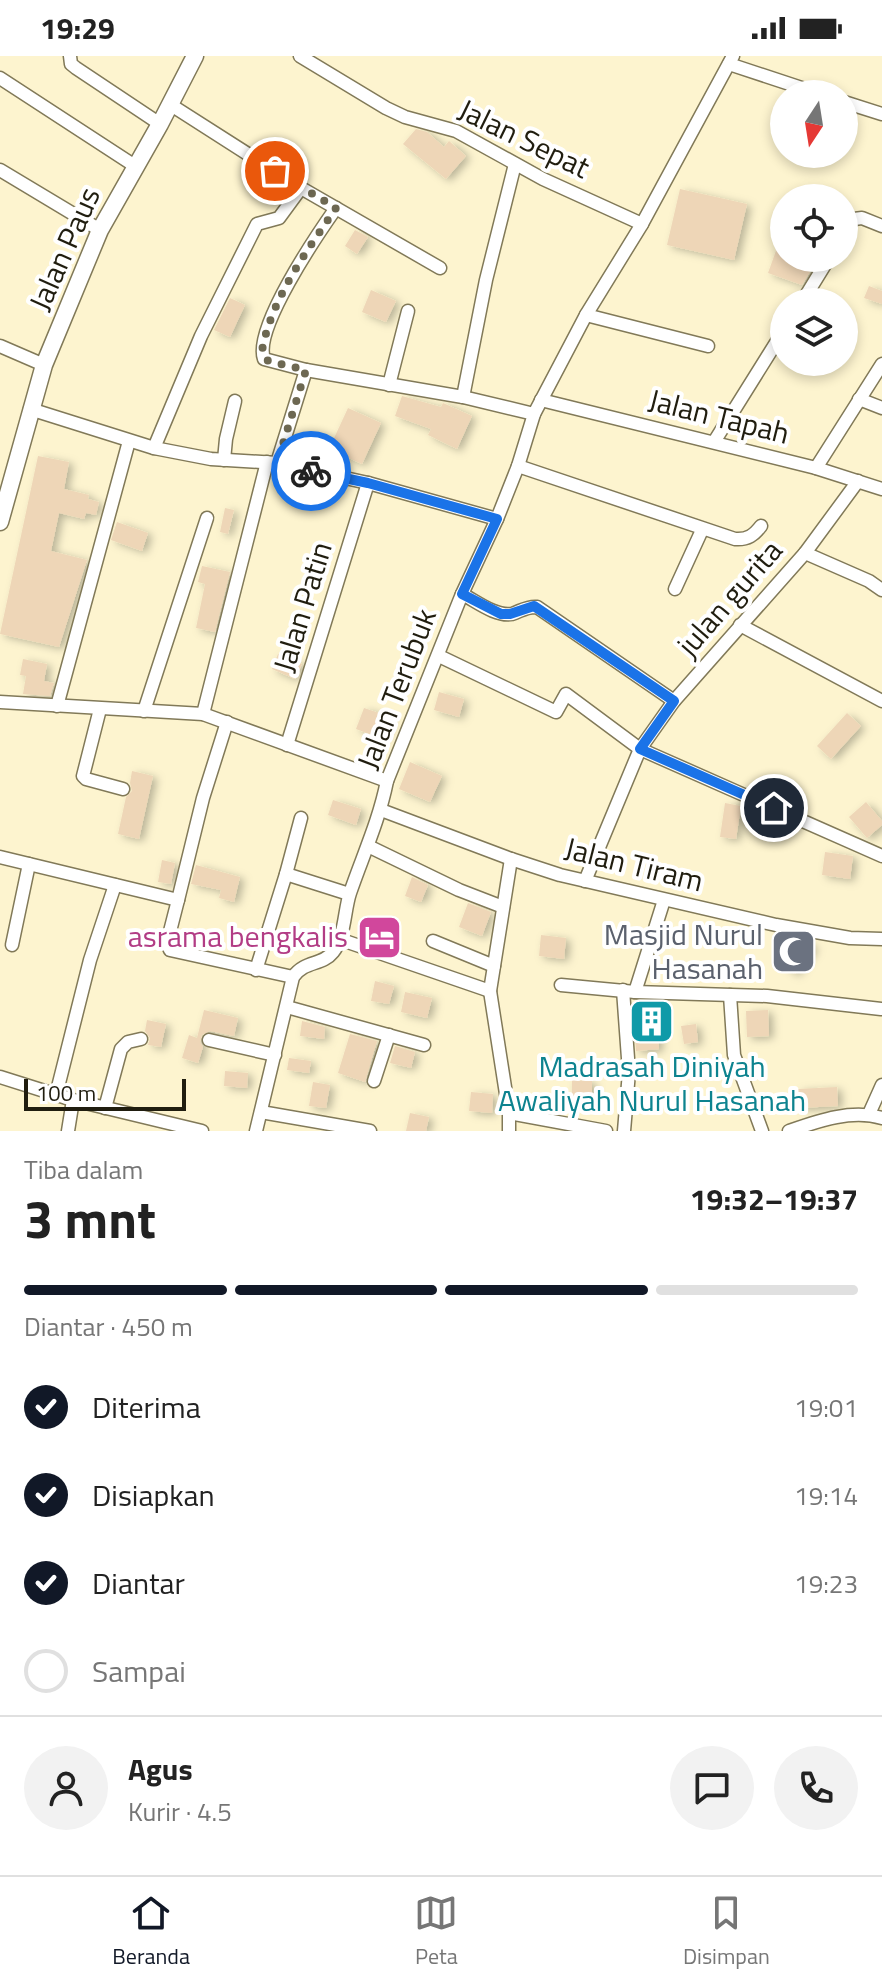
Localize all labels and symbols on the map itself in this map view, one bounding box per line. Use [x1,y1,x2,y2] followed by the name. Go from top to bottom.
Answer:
[770,80,858,168] north arrow
[451,86,598,190] street label: Jalan Sepat
[241,137,309,205] pin
[16,179,112,318] street label: Jalan Paus
[644,376,794,456] street label: Jalan Tapah
[271,431,351,511] courier
[664,529,793,667] street label: julan gurita
[260,536,344,678] street label: Jalan Patin
[344,602,448,776] street label: Jalan Terubuk
[740,774,808,842] pin
[560,825,708,903] street label: Jalan Tiram
[604,911,763,991] place label: Masjid Nurul Hasanah
[128,913,348,959] place label: asrama bengkalis
[355,913,403,961] hotel icon: asrama bengkalis
[770,928,818,976] mosque icon: Masjid Nurul Hasanah
[628,997,676,1045] building icon: Madrasah Diniyah Awaliyah Nurul Hasanah
[498,1043,806,1123] place label: Madrasah Diniyah Awaliyah Nurul Hasanah
[24,1075,186,1111] scale bar

